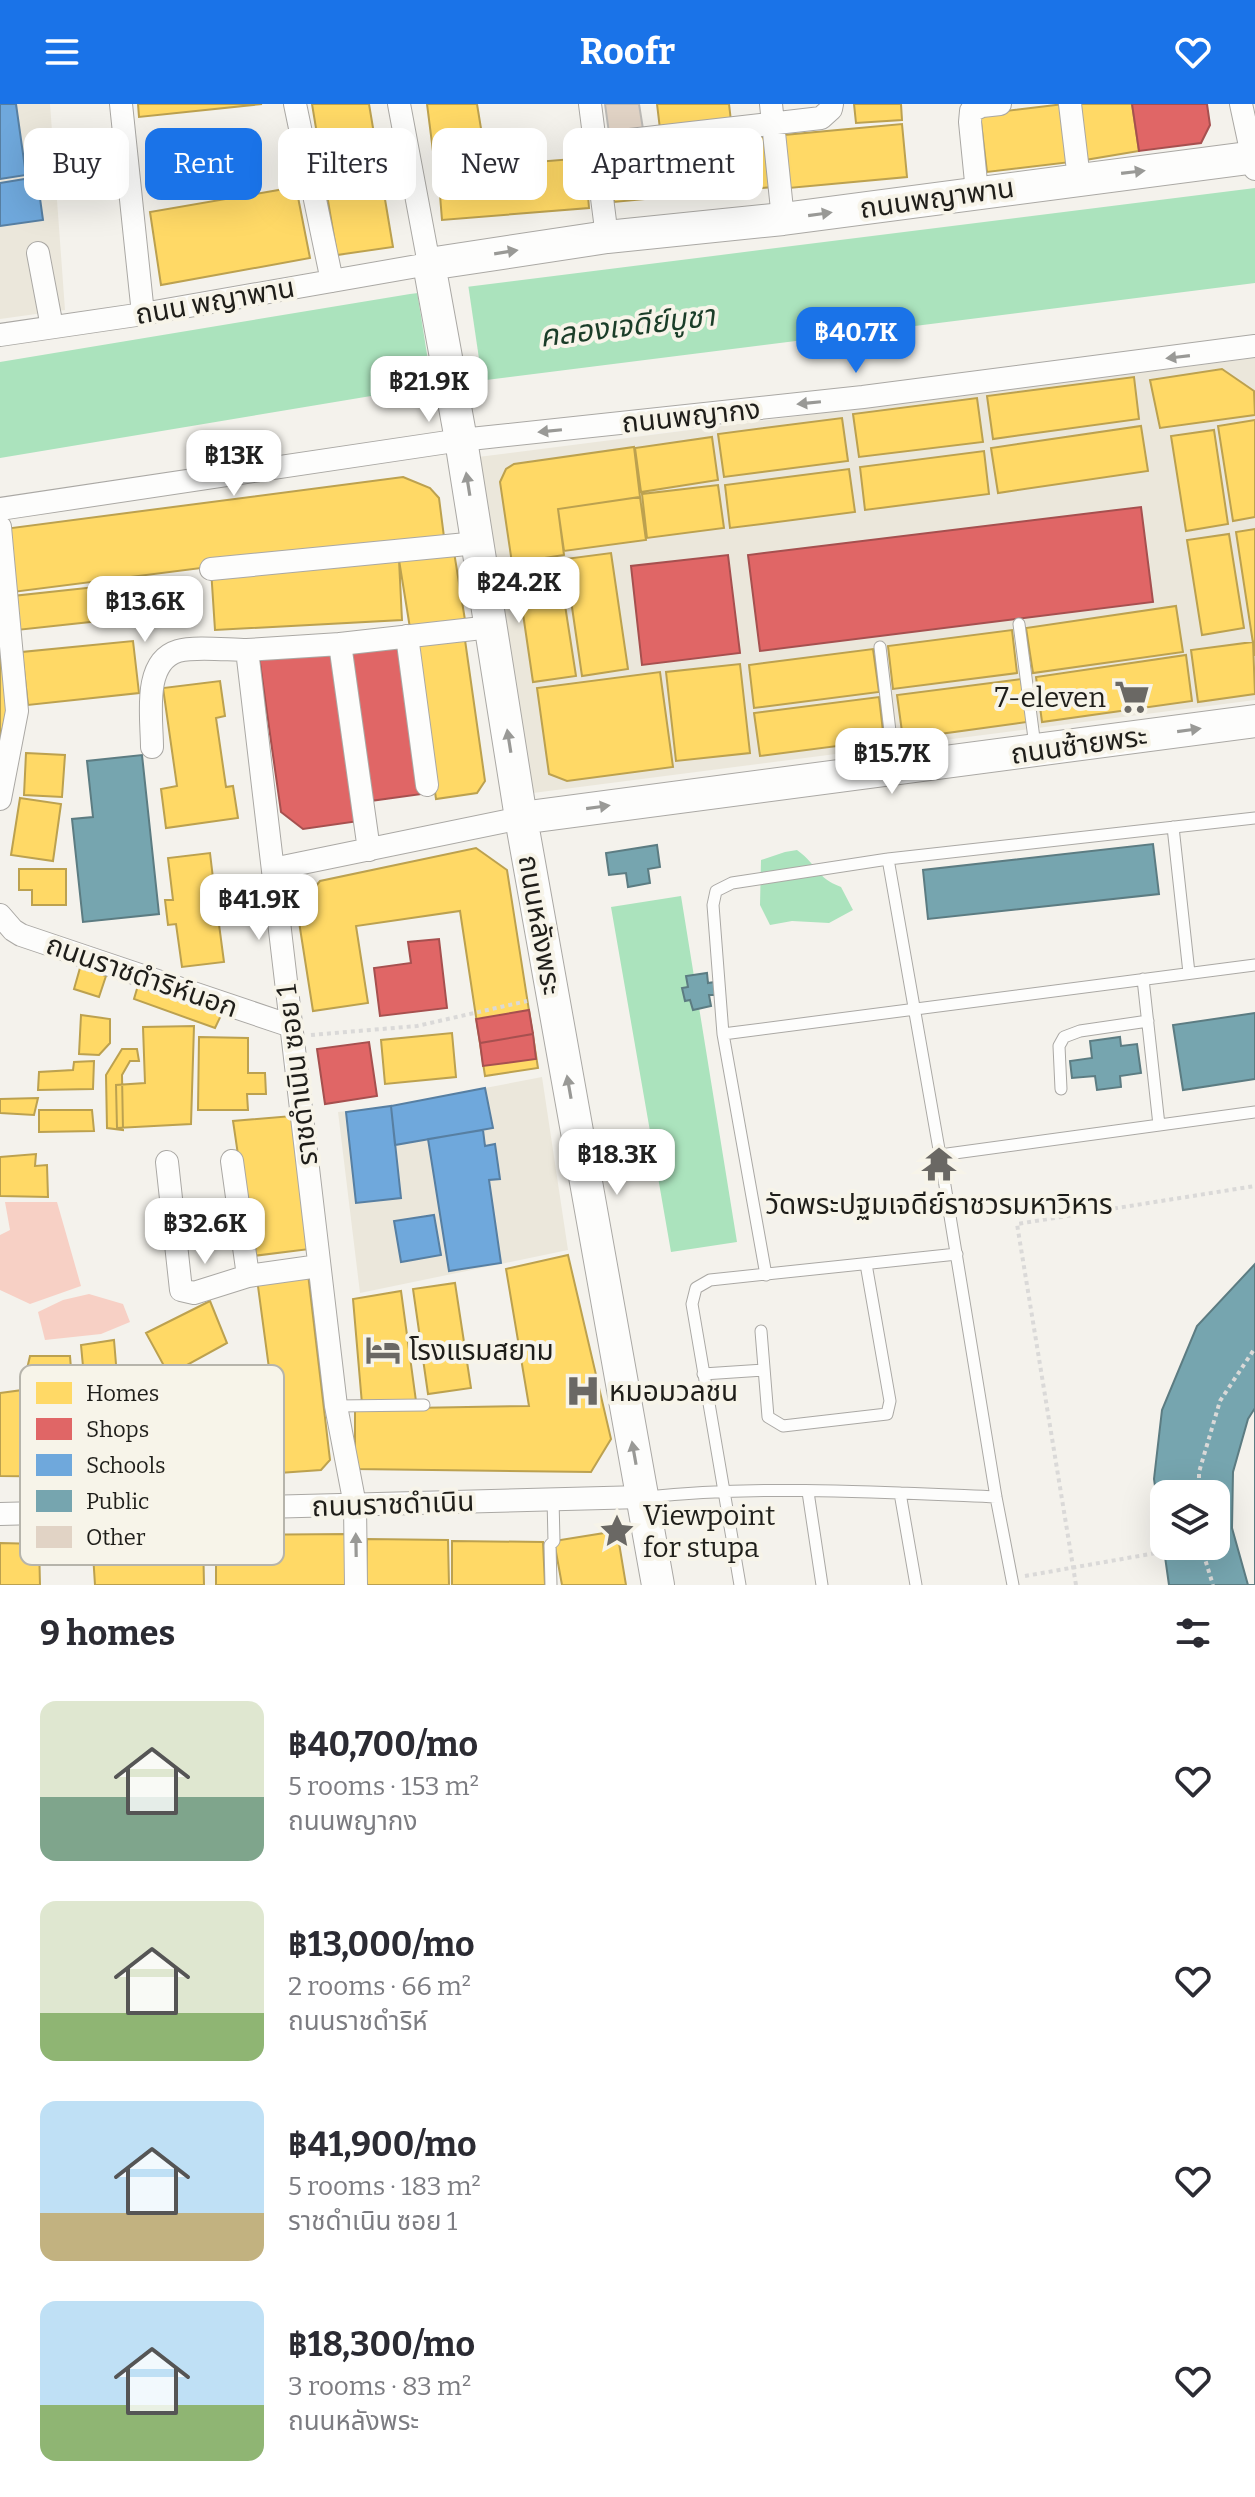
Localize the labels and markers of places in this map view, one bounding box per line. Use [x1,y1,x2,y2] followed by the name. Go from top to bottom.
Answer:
[791,307,921,375] pin: ฿40.7K
[364,356,494,424] pin: ฿21.9K
[187,430,281,498] pin: ฿13K
[454,557,584,625] pin: ฿24.2K
[80,576,210,644] pin: ฿13.6K
[1113,678,1151,716] supermarket icon: 7-eleven
[995,681,1106,714] place label: 7-eleven
[827,728,957,796] pin: ฿15.7K
[194,874,324,942] pin: ฿41.9K
[552,1129,682,1197] pin: ฿18.3K
[920,1145,958,1183] temple icon: วัดพระปฐมเจดีย์ราชวรมหาวิหาร
[765,1188,1113,1221] place label: วัดพระปฐมเจดีย์ราชวรมหาวิหาร
[140,1198,270,1266] pin: ฿32.6K
[364,1331,402,1369] hotel icon: โรงแรมสยาม
[409,1334,554,1367] place label: โรงแรมสยาม
[564,1372,602,1410] hospital icon: หมอมวลชน
[609,1375,738,1408] place label: หมอมวลชน
[643,1499,775,1564] place label: Viewpoint for stupa
[598,1512,636,1550] place icon: Viewpoint for stupa

